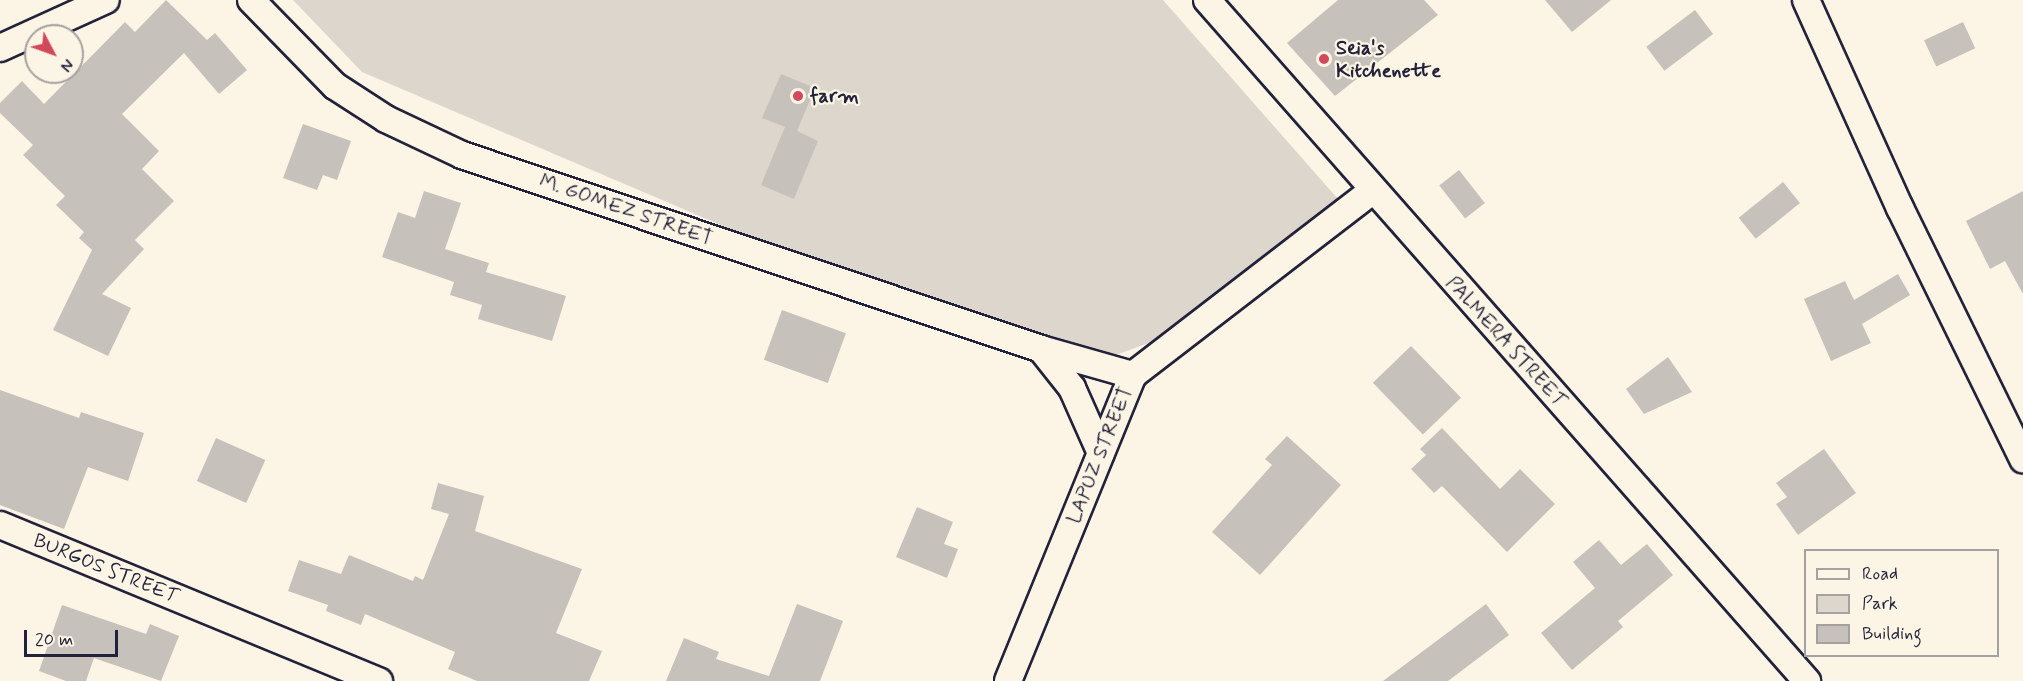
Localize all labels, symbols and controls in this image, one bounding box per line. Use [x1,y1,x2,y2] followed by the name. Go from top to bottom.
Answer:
[24,24,84,84] north arrow
[1336,36,1441,83] place label: Seia's Kitchenette
[1317,52,1331,66] marker: Seia's Kitchenette
[55,54,78,76] text: N
[810,84,859,108] place label: farm
[791,89,805,103] marker: farm
[536,169,716,251] street label: M. GOMEZ STREET
[1440,271,1572,413] street label: PALMERA STREET
[1062,383,1138,527] street label: LAPUZ STREET
[29,529,183,609] street label: BURGOS STREET
[1804,549,1999,657] legend
[1862,562,1898,586] text: Road
[1862,592,1898,616] text: Park
[27,618,122,656] scale bar
[1862,622,1922,646] text: Building
[35,628,73,652] text: 20 m

